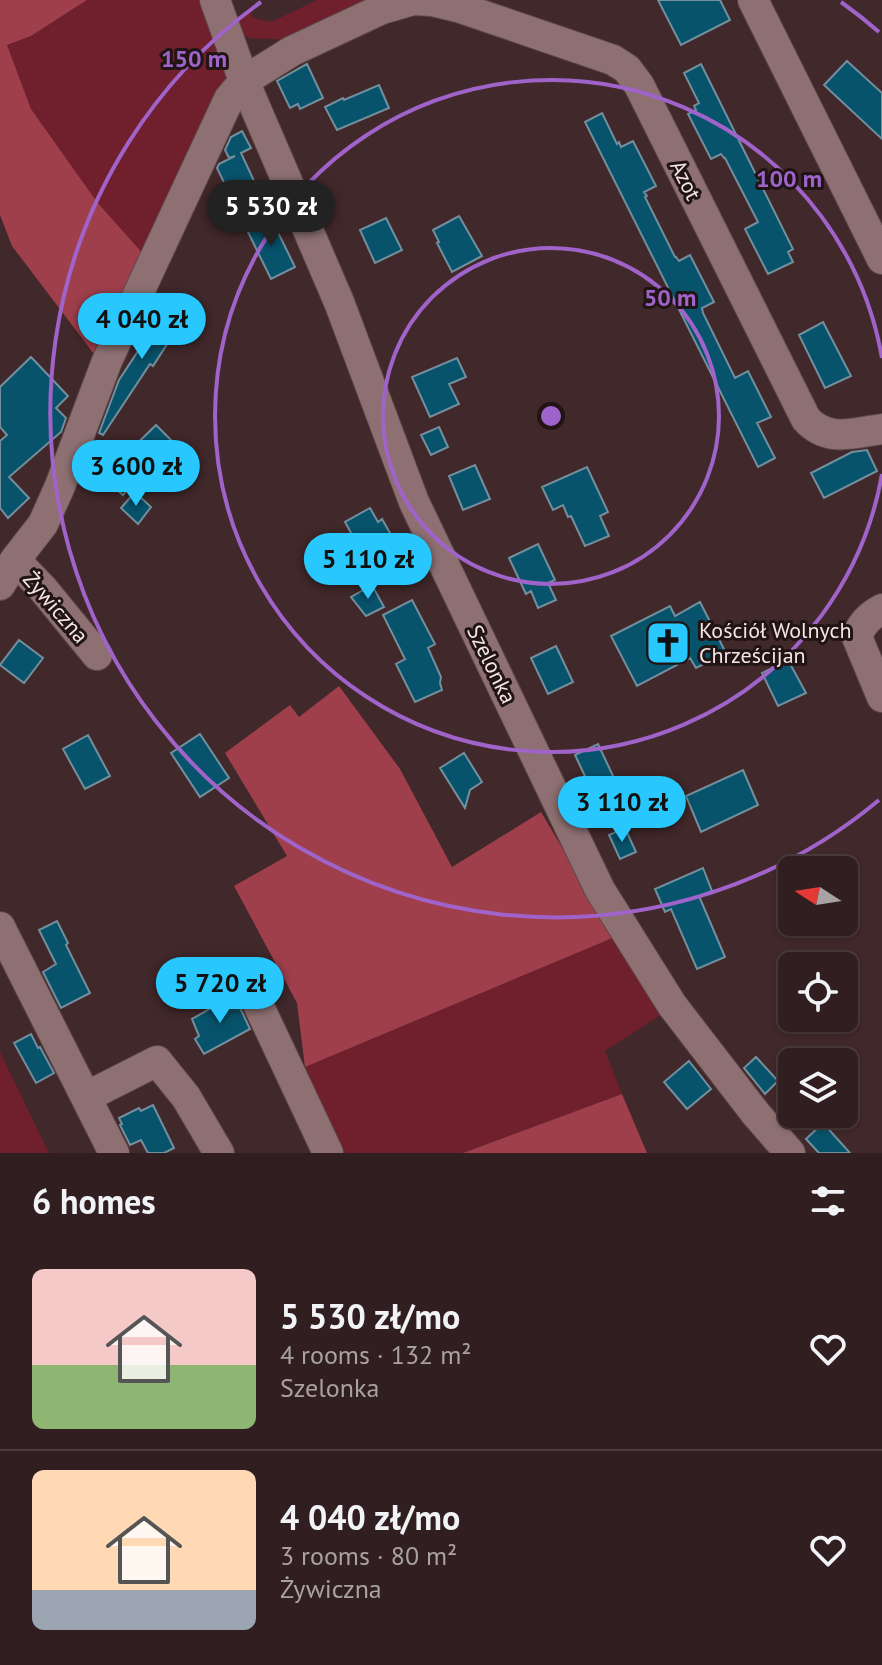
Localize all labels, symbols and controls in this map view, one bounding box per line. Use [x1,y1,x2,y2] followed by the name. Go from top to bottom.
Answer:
[161,43,227,74] text: 150 m
[664,155,708,205] street label: Azot
[756,163,822,194] text: 100 m
[188,180,354,248] pin: 5 530 zł
[225,189,317,222] text: 5 530 zł
[644,282,696,313] text: 50 m
[59,293,225,361] pin: 4 040 zł
[96,302,188,335] text: 4 040 zł
[537,402,565,430] centre of rings
[53,440,219,508] pin: 3 600 zł
[90,449,182,482] text: 3 600 zł
[285,533,451,601] pin: 5 110 zł
[322,542,414,575] text: 5 110 zł
[17,565,95,649] street label: Żywiczna
[699,616,851,669] place label: Kościół Wolnych Chrześcijan
[644,619,692,667] church icon: Kościół Wolnych Chrześcijan
[461,620,523,708] street label: Szelonka
[539,776,705,844] pin: 3 110 zł
[576,785,668,818] text: 3 110 zł
[778,856,858,936] north arrow
[778,856,858,1128] map controls
[778,952,858,1032] button: locate
[137,957,303,1025] pin: 5 720 zł
[174,966,266,999] text: 5 720 zł
[778,1048,858,1128] button: layers
[32,1179,156,1223] text: 6 homes
[806,1179,850,1223] icon: filters
[280,1294,460,1338] text: 5 530 zł/mo
[96,1301,192,1397] icon: home
[806,1327,850,1371] icon: heart
[280,1338,472,1371] text: 4 rooms · 132 m²
[280,1371,379,1404] text: Szelonka
[280,1495,460,1539] text: 4 040 zł/mo
[96,1502,192,1598] icon: home
[806,1528,850,1572] icon: heart
[280,1539,457,1572] text: 3 rooms · 80 m²
[280,1572,382,1605] text: Żywiczna

